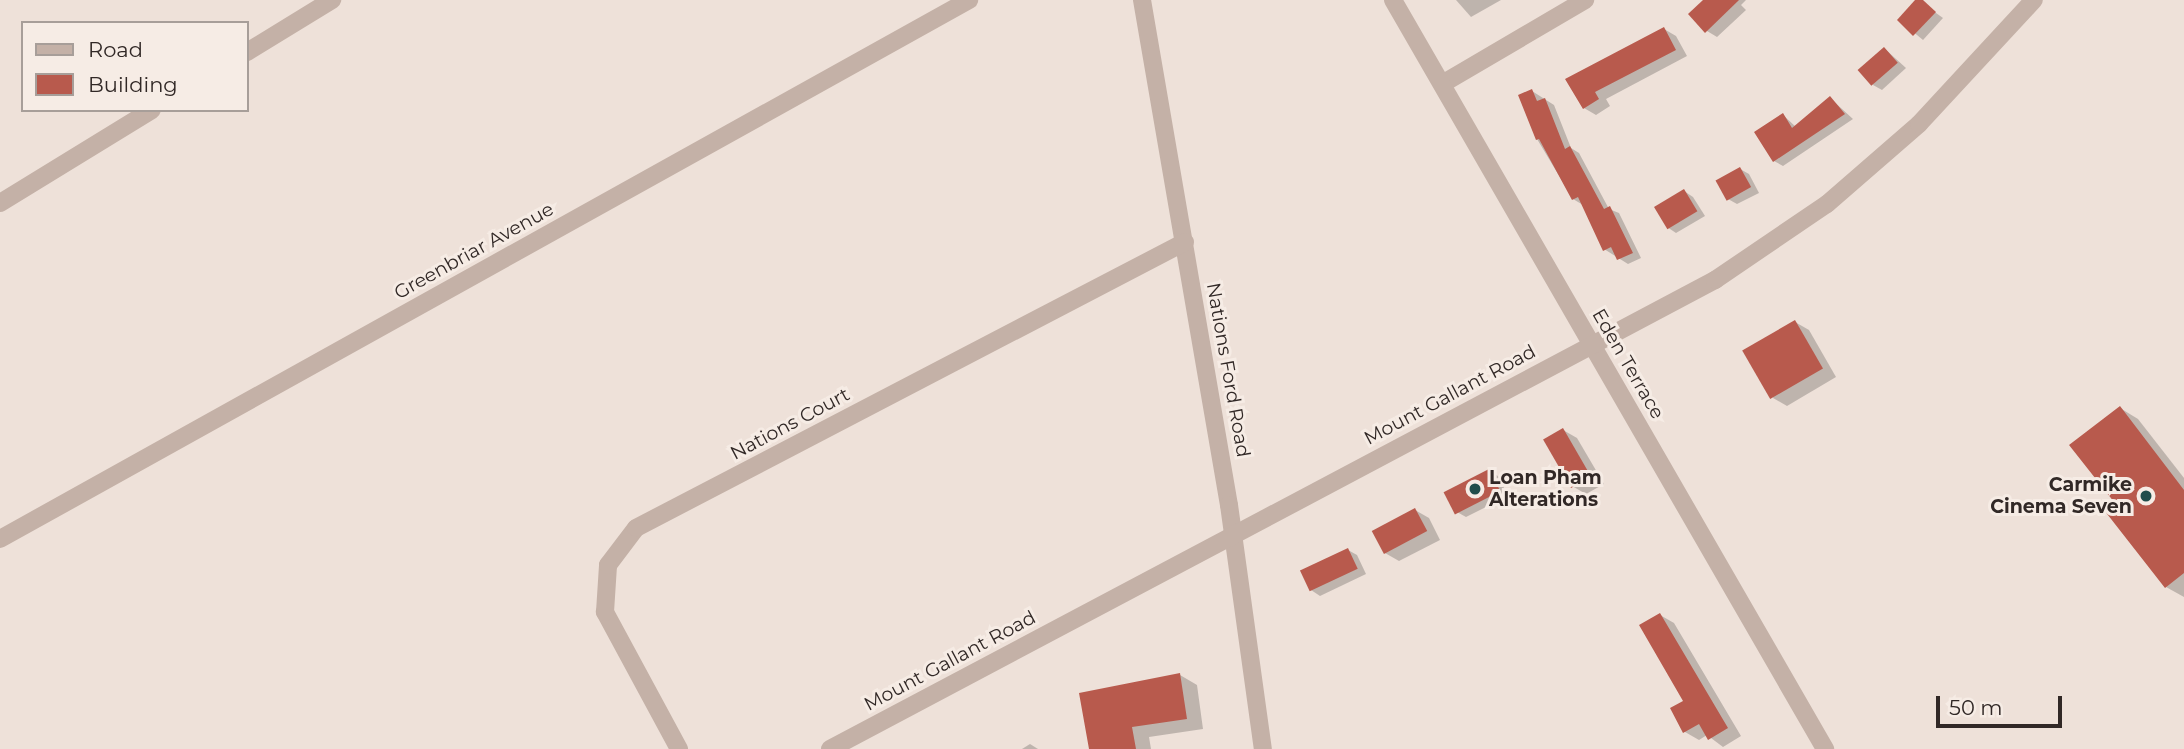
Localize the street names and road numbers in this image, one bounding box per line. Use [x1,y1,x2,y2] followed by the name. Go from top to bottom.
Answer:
[390,198,558,304] street label: Greenbriar Avenue
[1201,281,1255,459] street label: Nations Ford Road
[1587,305,1669,423] street label: Eden Terrace
[1360,340,1540,450] street label: Mount Gallant Road
[726,383,854,465] street label: Nations Court
[860,606,1040,716] street label: Mount Gallant Road

